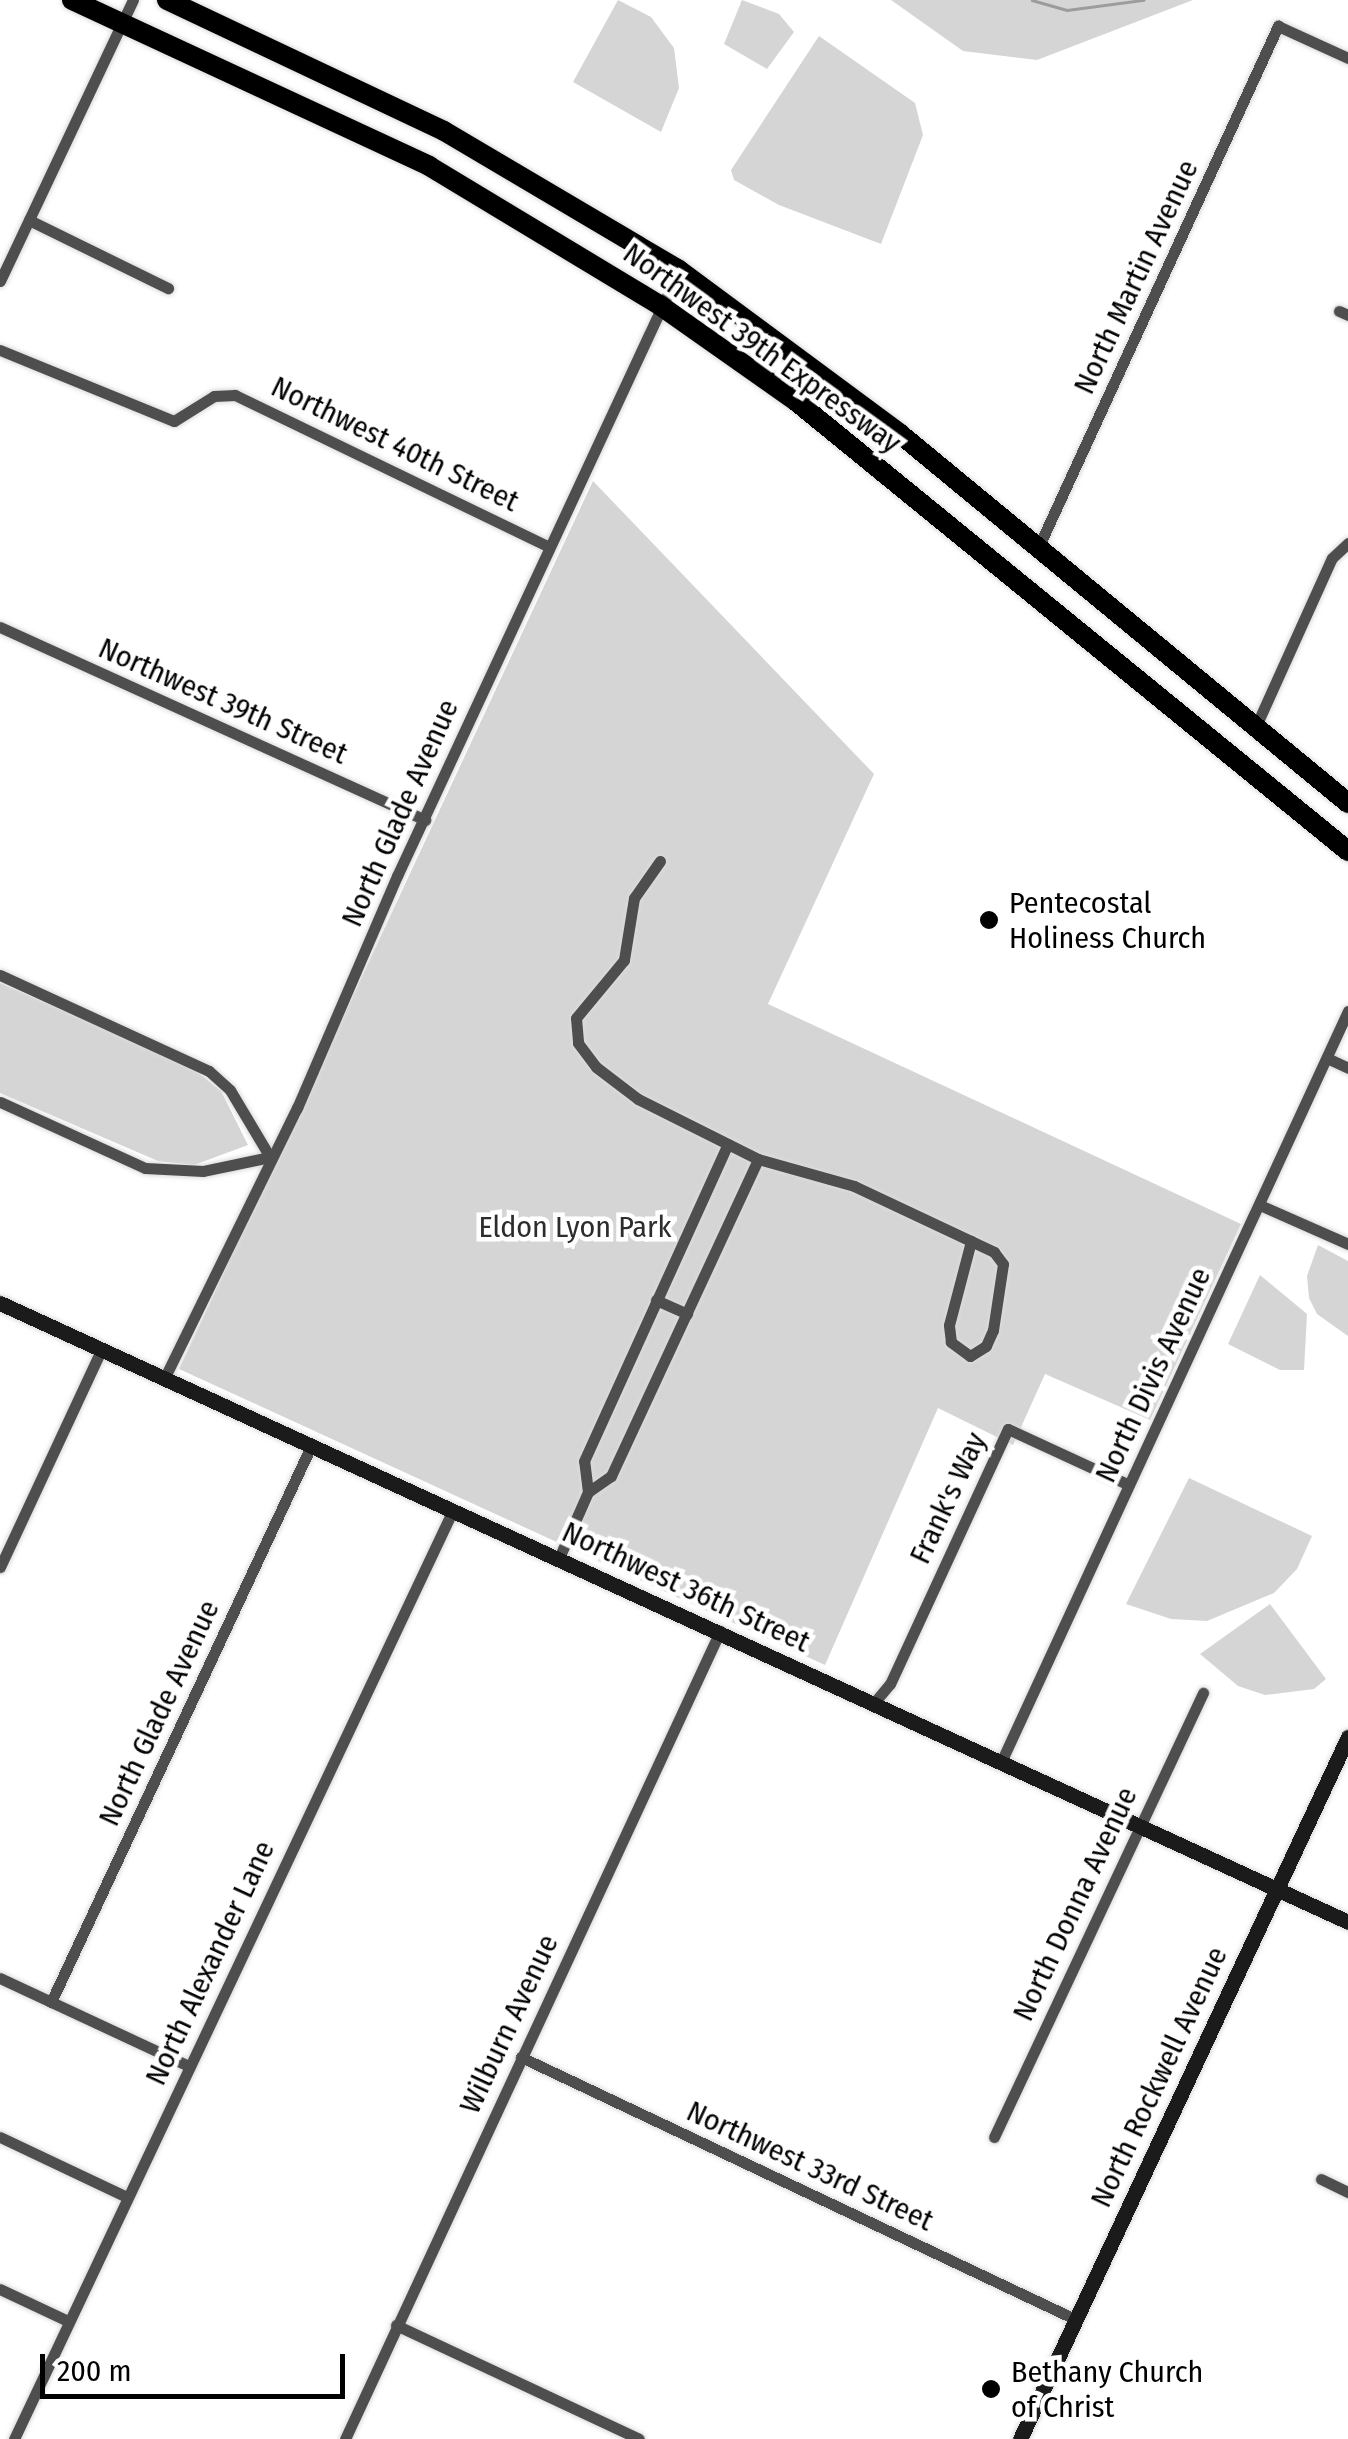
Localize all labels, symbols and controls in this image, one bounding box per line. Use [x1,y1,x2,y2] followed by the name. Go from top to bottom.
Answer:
[1066,154,1206,400] street label: North Martin Avenue
[616,235,908,461] street label: Northwest 39th Expressway
[265,368,525,520] street label: Northwest 40th Street
[93,630,353,772] street label: Northwest 39th Street
[334,694,466,932] street label: North Glade Avenue
[1009,885,1206,956] place label: Pentecostal Holiness Church
[978,909,1000,931] marker: Pentecostal Holiness Church
[479,1209,671,1245] park label: Eldon Lyon Park
[1087,1262,1219,1488] street label: North Divis Avenue
[902,1427,994,1569] street label: Frank's Way
[556,1514,816,1660] street label: Northwest 36th Street
[91,1594,227,1832] street label: North Glade Avenue
[1005,1781,1145,2027] street label: North Donna Avenue
[138,1835,282,2091] street label: North Alexander Lane
[452,1929,566,2119] street label: Wilburn Avenue
[1083,1941,1235,2213] street label: North Rockwell Avenue
[681,2093,939,2239] street label: Northwest 33rd Street
[45,2334,350,2396] scale bar
[57,2353,132,2389] text: 200 m
[1011,2354,1203,2424] place label: Bethany Church of Christ
[980,2378,1002,2400] marker: Bethany Church of Christ

